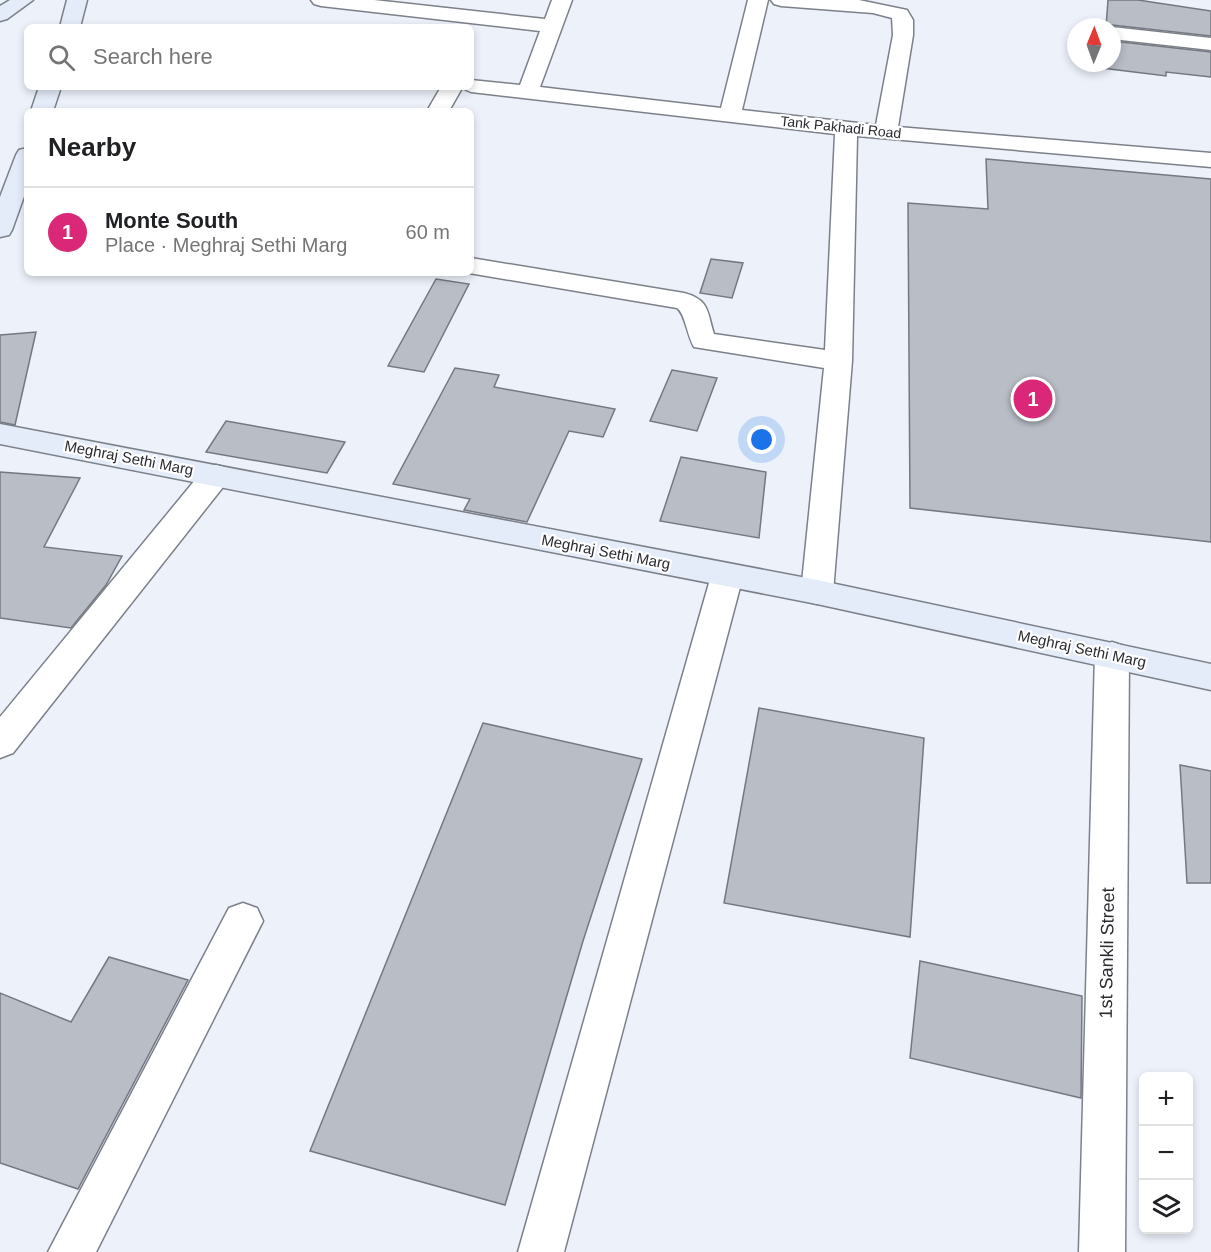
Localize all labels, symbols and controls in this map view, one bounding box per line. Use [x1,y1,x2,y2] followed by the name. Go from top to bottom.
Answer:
[1067,18,1121,72] north arrow
[24,24,474,90] search box
[45,41,78,74] icon: search
[93,44,213,69] text: Search here
[780,113,902,141] street label: Tank Pakhadi Road
[48,132,136,162] text: Nearby
[105,208,238,233] text: Monte South
[62,221,73,243] text: 1
[406,221,450,243] text: 60 m
[105,234,347,256] text: Place · Meghraj Sethi Marg
[1014,376,1052,422] pin: 1
[747,425,776,454] your location
[63,437,195,478] street label: Meghraj Sethi Marg
[540,531,672,572] street label: Meghraj Sethi Marg
[1016,627,1148,670] street label: Meghraj Sethi Marg
[1096,887,1118,1019] street label: 1st Sankli Street
[1139,1072,1193,1234] map controls
[1139,1072,1193,1126] button: +
[1139,1126,1193,1180] button: −
[1139,1180,1193,1234] button: layers

